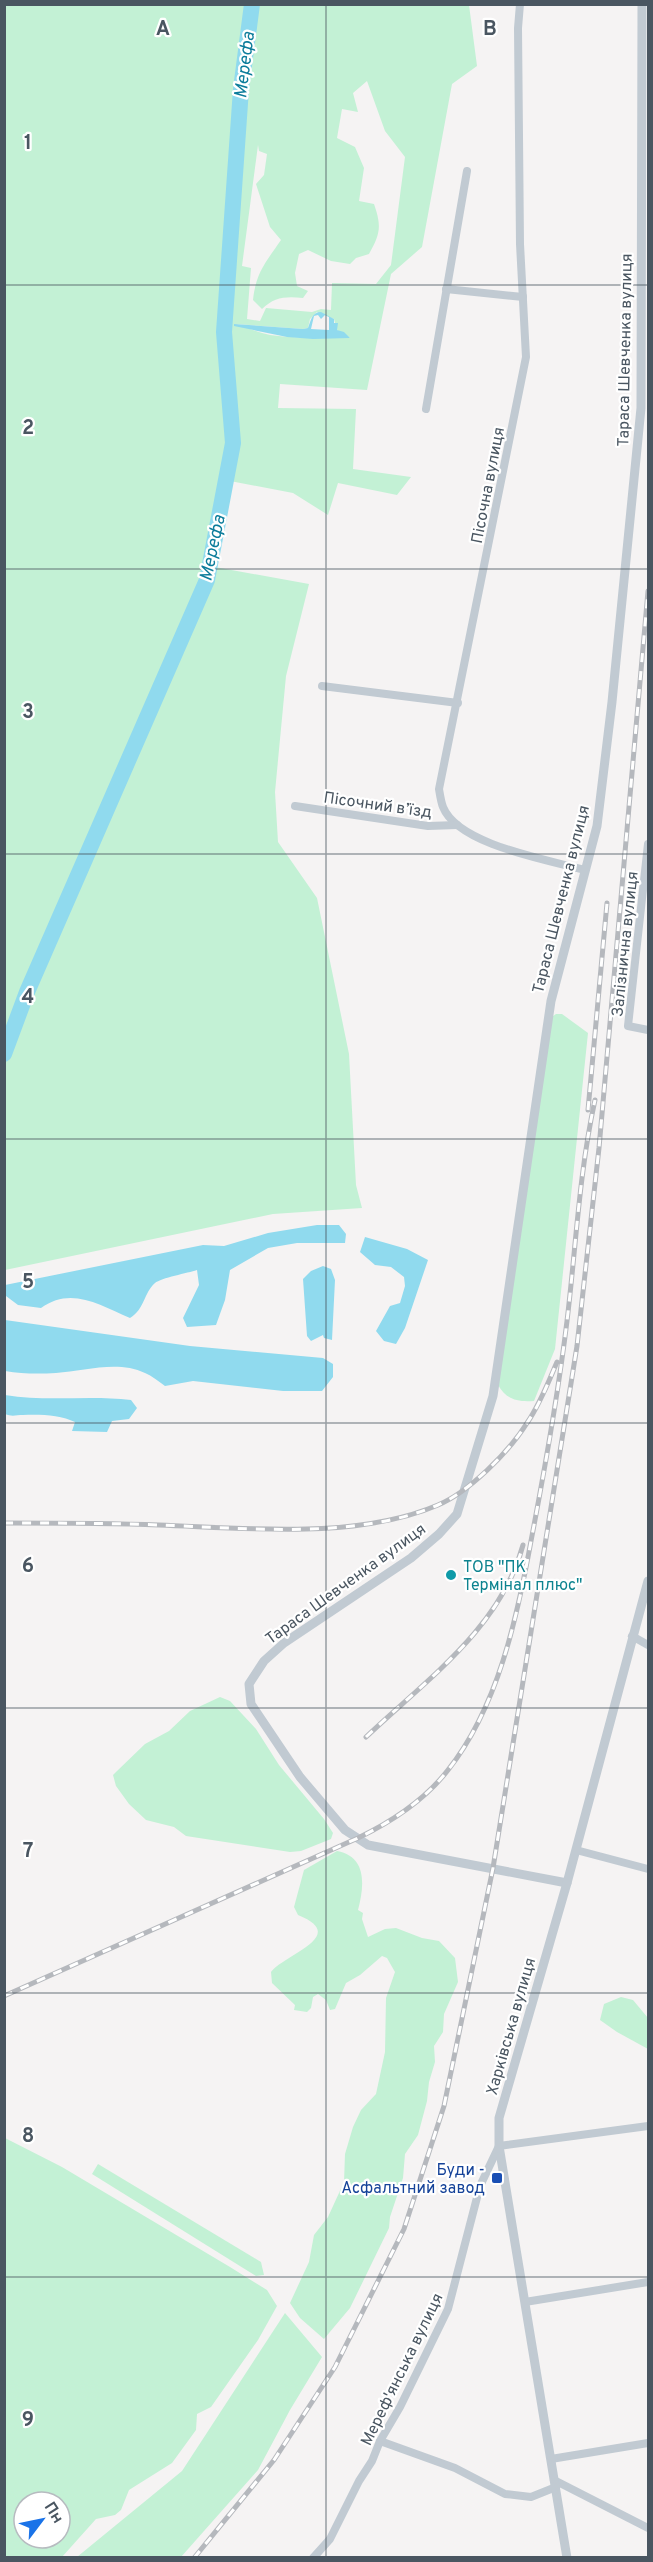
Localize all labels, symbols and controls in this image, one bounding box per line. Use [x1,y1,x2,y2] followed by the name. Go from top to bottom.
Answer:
[156,17,170,43] text: A
[483,17,497,43] text: B
[230,30,261,100] water label: Мерефа
[24,131,32,157] text: 1
[614,253,638,447] street label: Тараса Шевченка вулиця
[22,416,34,442] text: 2
[468,425,510,545] street label: Пісочна вулиця
[195,513,232,583] water label: Мерефа
[22,700,34,726] text: 3
[322,788,433,824] street label: Пісочний в’їзд
[529,803,595,996] street label: Тараса Шевченка вулиця
[608,870,644,1018] street label: Залізнична вулиця
[22,985,34,1011] text: 4
[22,1270,34,1296] text: 5
[262,1520,430,1649] street label: Тараса Шевченка вулиця
[22,1554,34,1580] text: 6
[463,1558,583,1596] place label: ТОВ "ПК Термінал плюс"
[444,1568,458,1582] marker: ТОВ "ПК Термінал плюс"
[23,1839,33,1865] text: 7
[483,1955,541,2098] street label: Харківська вулиця
[22,2124,34,2150] text: 8
[341,2161,485,2199] place label: Буди - Асфальтний завод
[490,2171,504,2185] marker: Буди - Асфальтний завод
[357,2290,448,2449] street label: Мереф'янська вулиця
[22,2408,34,2434] text: 9
[12,2490,72,2550] north arrow
[39,2499,67,2528] text: Пн

